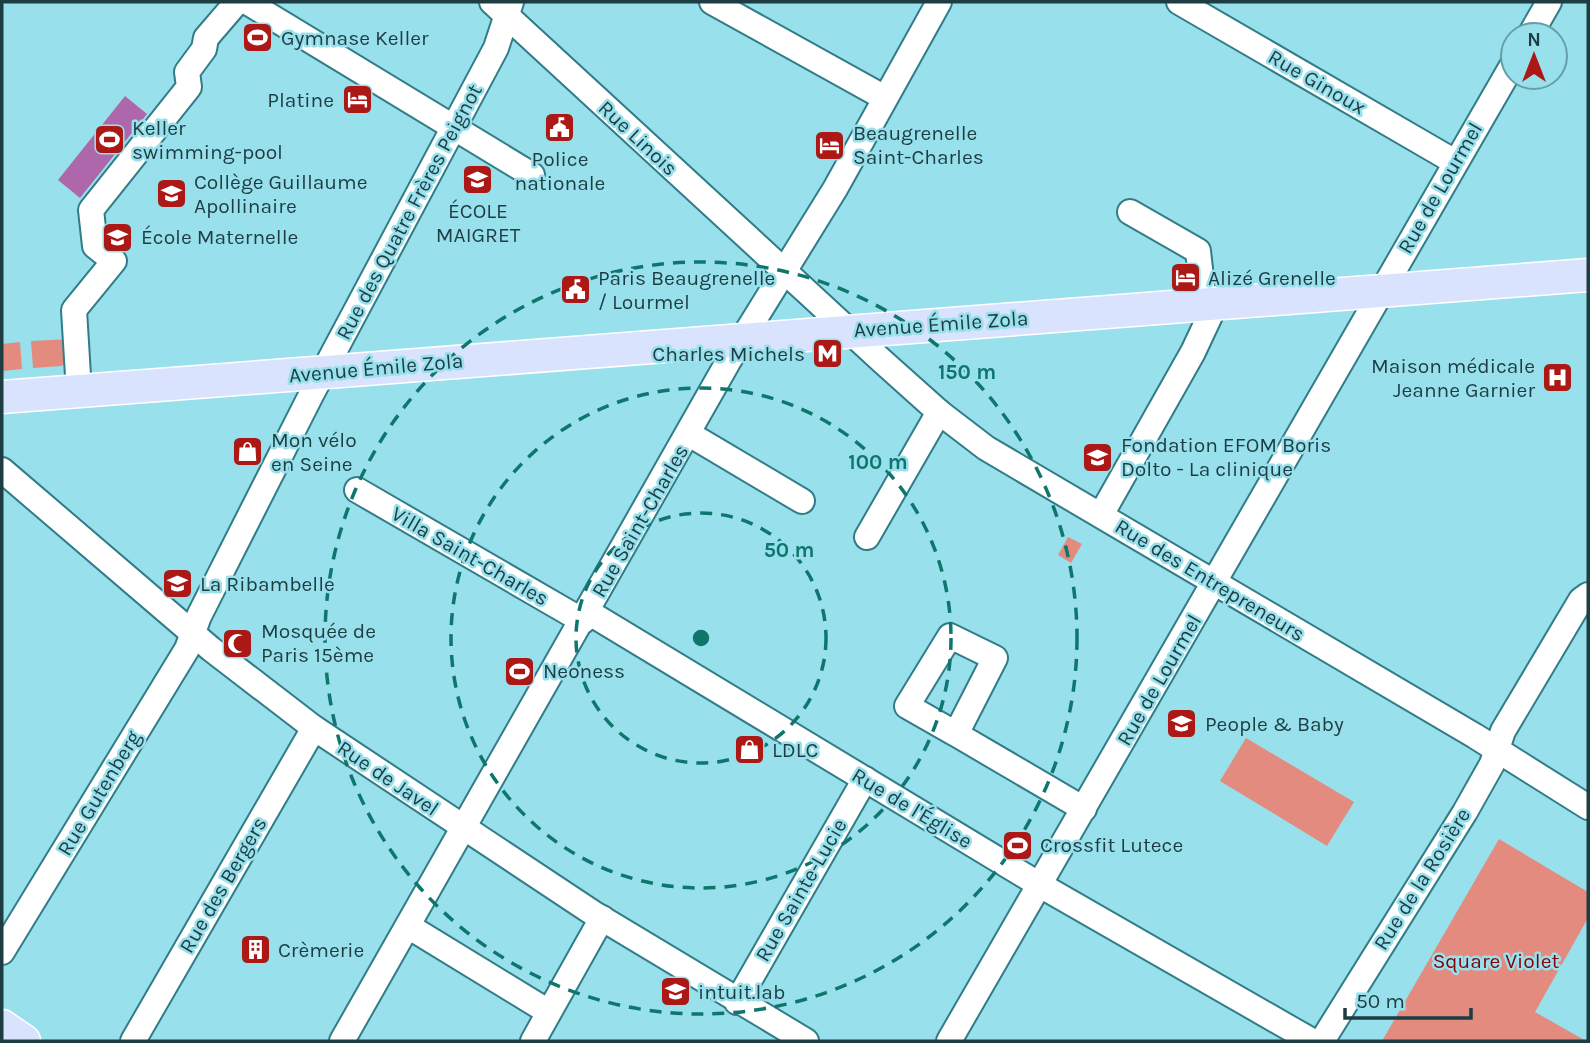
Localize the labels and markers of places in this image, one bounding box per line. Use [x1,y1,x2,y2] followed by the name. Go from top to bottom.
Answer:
[241,21,275,55] sports icon: Gymnase Keller
[281,26,429,50] place label: Gymnase Keller
[340,83,374,117] hotel icon: Platine
[267,88,334,112] place label: Platine
[543,110,577,144] public building icon: Police nationale
[132,116,283,164] place label: Keller swimming-pool
[853,121,984,169] place label: Beaugrenelle Saint-Charles
[92,123,126,157] sports icon: Keller swimming-pool
[813,128,847,162] hotel icon: Beaugrenelle Saint-Charles
[515,147,605,195] place label: Police nationale
[461,162,495,196] school or university icon: ÉCOLE MAIGRET
[194,170,367,218] place label: Collège Guillaume Apollinaire
[154,177,188,211] school or university icon: Collège Guillaume Apollinaire
[436,199,521,247] place label: ÉCOLE MAIGRET
[101,220,135,254] school or university icon: École Maternelle
[141,225,298,249] place label: École Maternelle
[1168,261,1202,295] hotel icon: Alizé Grenelle
[598,266,775,314] place label: Paris Beaugrenelle / Lourmel
[1208,266,1336,290] place label: Alizé Grenelle
[558,273,592,307] public building icon: Paris Beaugrenelle / Lourmel
[811,337,845,371] metro station icon: Charles Michels
[652,342,805,366] place label: Charles Michels
[1371,354,1535,402] place label: Maison médicale Jeanne Garnier
[1541,361,1575,395] hospital icon: Maison médicale Jeanne Garnier
[271,428,357,476] place label: Mon vélo en Seine
[1121,433,1331,481] place label: Fondation EFOM Boris Dolto - La clinique
[231,435,265,469] shop icon: Mon vélo en Seine
[1081,440,1115,474] school or university icon: Fondation EFOM Boris Dolto - La clinique
[160,567,194,601] school or university icon: La Ribambelle
[200,572,335,596] place label: La Ribambelle
[261,619,376,667] place label: Mosquée de Paris 15ème
[221,626,255,660] mosque icon: Mosquée de Paris 15ème
[689,626,713,650] centre of rings
[503,654,537,688] sports icon: Neoness
[543,659,625,683] place label: Neoness
[1165,707,1199,741] school or university icon: People & Baby
[1205,712,1344,736] place label: People & Baby
[732,733,766,767] shop icon: LDLC
[772,738,818,762] place label: LDLC
[1000,828,1034,862] sports icon: Crossfit Lutece
[1040,833,1183,857] place label: Crossfit Lutece
[238,933,272,967] building icon: Crèmerie
[278,938,364,962] place label: Crèmerie
[658,975,692,1009] school or university icon: intuit.lab
[698,980,785,1004] place label: intuit.lab

